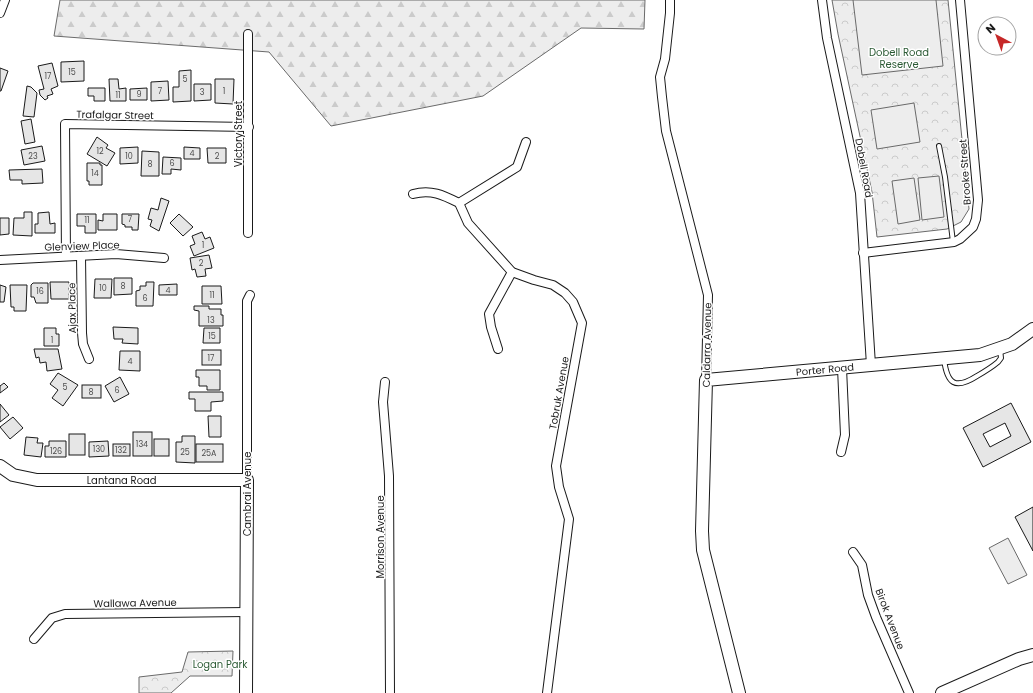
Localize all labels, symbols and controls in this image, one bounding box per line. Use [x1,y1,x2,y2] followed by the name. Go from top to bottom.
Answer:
[977,16,1017,56] north arrow
[982,20,999,37] text: N
[869,45,929,72] park label: Dobell Road Reserve
[68,67,76,78] house number: 15
[45,71,52,82] house number: 17
[182,74,188,85] house number: 5
[158,86,163,97] house number: 7
[223,86,225,97] house number: 1
[200,87,205,98] house number: 3
[136,89,142,100] house number: 9
[115,90,121,101] house number: 11
[231,100,246,167] street label: Victory Street
[76,107,154,123] street label: Trafalgar Street
[851,137,877,199] street label: Dobell Road
[955,138,975,205] street label: Brooke Street
[96,146,104,157] house number: 12
[189,148,195,159] house number: 4
[28,151,38,162] house number: 23
[125,151,133,162] house number: 10
[215,151,220,162] house number: 2
[169,158,175,169] house number: 6
[147,159,153,170] house number: 8
[91,168,99,179] house number: 14
[128,214,133,225] house number: 7
[84,215,90,226] house number: 11
[44,237,120,255] street label: Glenview Place
[202,240,204,251] house number: 1
[199,258,204,269] house number: 2
[120,281,126,292] house number: 8
[64,283,80,333] street label: Ajax Place
[99,283,107,294] house number: 10
[165,285,171,296] house number: 4
[36,286,44,297] house number: 16
[209,290,215,301] house number: 11
[142,293,148,304] house number: 6
[699,302,715,388] street label: Caldarra Avenue
[207,315,215,326] house number: 13
[208,331,216,342] house number: 15
[51,335,53,346] house number: 1
[208,353,215,364] house number: 17
[545,355,573,431] street label: Tobruk Avenue
[127,356,133,367] house number: 4
[795,359,855,379] street label: Porter Road
[62,382,68,393] house number: 5
[114,385,120,396] house number: 6
[88,387,94,398] house number: 8
[136,439,148,450] house number: 134
[93,444,105,455] house number: 130
[115,445,127,456] house number: 132
[50,446,62,457] house number: 126
[180,447,190,458] house number: 25
[201,448,217,459] house number: 25A
[240,452,255,536] street label: Cambrai Avenue
[87,473,157,488] street label: Lantana Road
[373,495,388,579] street label: Morrison Avenue
[872,586,908,652] street label: Birok Avenue
[93,595,177,611] street label: Wallawa Avenue
[193,657,248,672] park label: Logan Park

